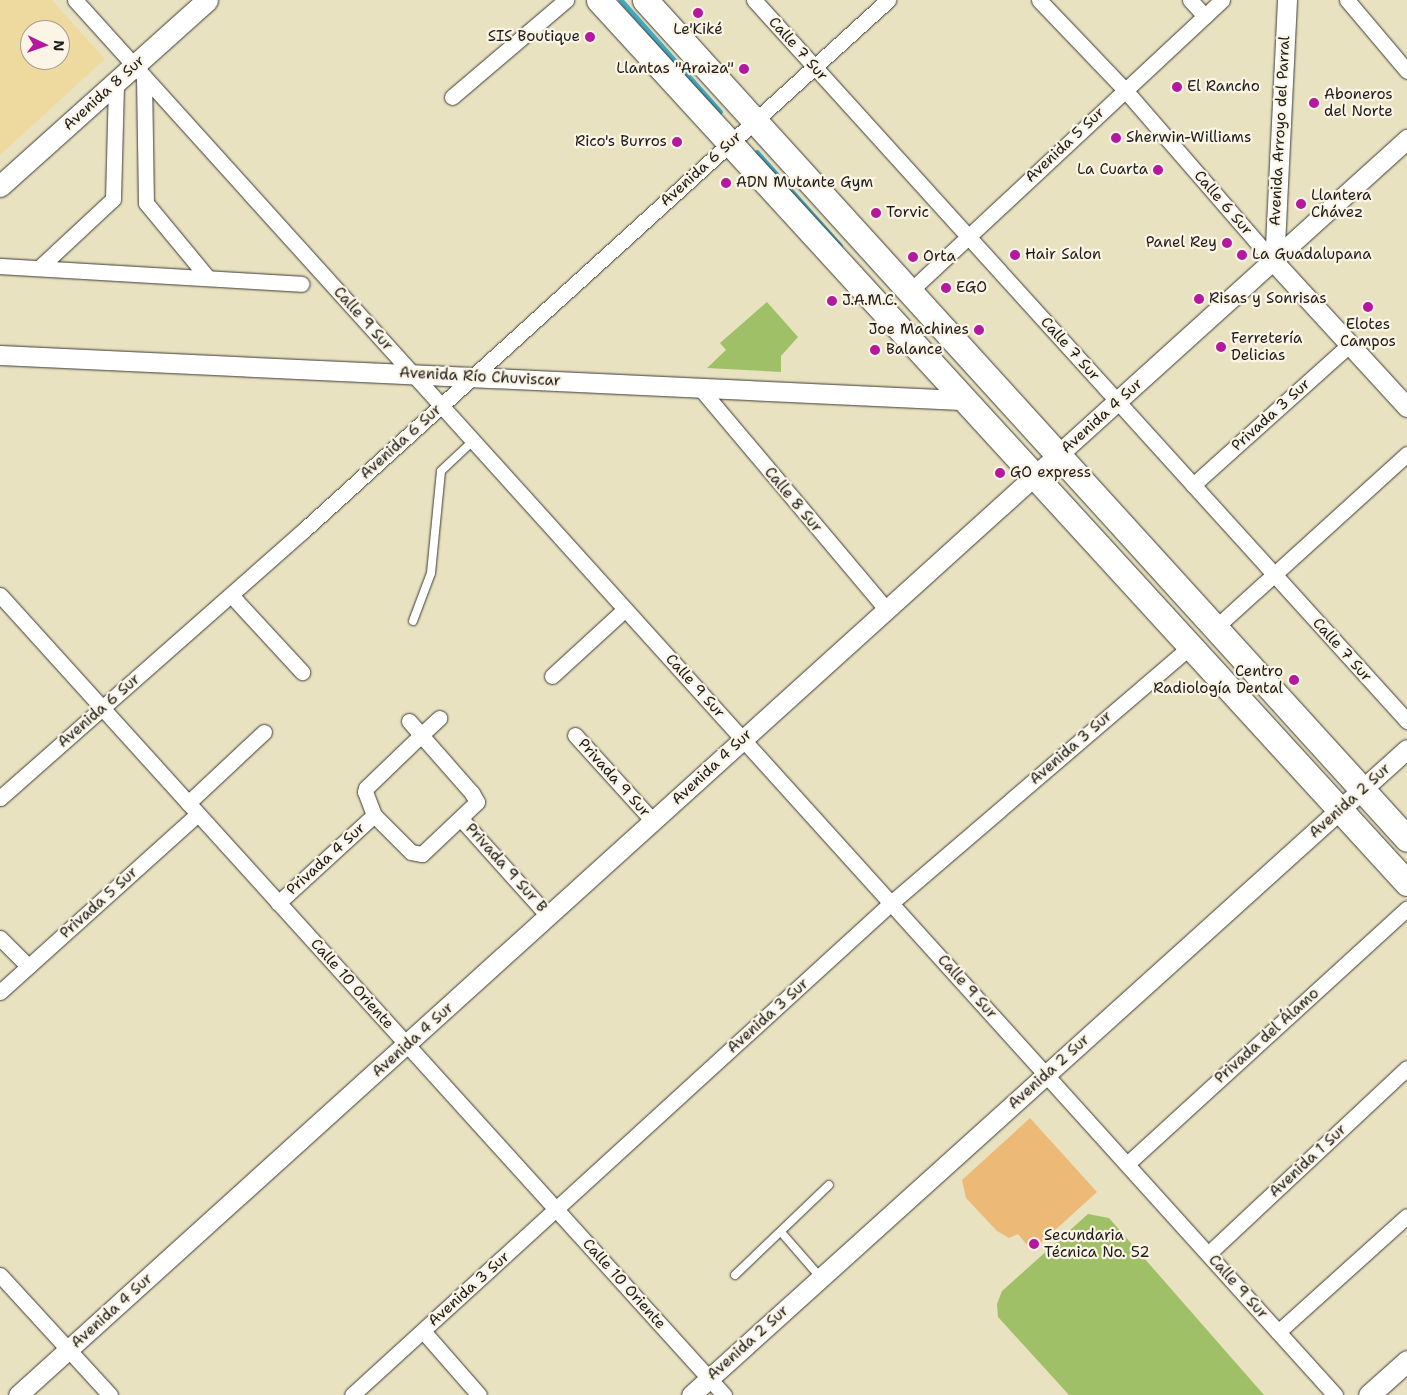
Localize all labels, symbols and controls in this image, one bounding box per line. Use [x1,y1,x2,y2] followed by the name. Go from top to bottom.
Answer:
[692,7,704,19] marker: Le'Kiké
[765,13,831,85] street label: Calle 7 Sur
[20,20,70,70] north arrow
[673,21,723,39] place label: Le'Kiké
[488,28,580,46] place label: SIS Boutique
[584,31,596,43] marker: SIS Boutique
[1266,36,1294,226] street label: Avenida Arroyo del Parral
[50,40,68,52] text: N
[60,52,148,134] street label: Avenida 8 Sur
[616,60,734,78] place label: Llantas "Araiza"
[738,63,750,75] marker: Llantas "Araiza"
[1187,78,1260,96] place label: El Rancho
[1171,81,1183,93] marker: El Rancho
[1324,85,1393,120] place label: Aboneros del Norte
[1308,97,1320,109] marker: Aboneros del Norte
[1022,104,1108,186] street label: Avenida 5 Sur
[657,128,745,210] street label: Avenida 6 Sur
[1126,129,1251,147] place label: Sherwin-Williams
[1110,132,1122,144] marker: Sherwin-Williams
[575,133,667,151] place label: Rico's Burros
[671,136,683,148] marker: Rico's Burros
[1077,161,1148,179] place label: La Cuarta
[1152,164,1164,176] marker: La Cuarta
[1190,167,1256,239] street label: Calle 6 Sur
[736,174,873,192] place label: ADN Mutante Gym
[720,177,732,189] marker: ADN Mutante Gym
[1311,186,1371,221] place label: Llantera Chávez
[1295,198,1307,210] marker: Llantera Chávez
[886,204,929,222] place label: Torvic
[870,207,882,219] marker: Torvic
[1146,234,1217,252] place label: Panel Rey
[1221,237,1233,249] marker: Panel Rey
[1025,246,1101,264] place label: Hair Salon
[1252,246,1371,264] place label: La Guadalupana
[923,248,956,266] place label: Orta
[1009,249,1021,261] marker: Hair Salon
[1236,249,1248,261] marker: La Guadalupana
[907,251,919,263] marker: Orta
[956,279,987,297] place label: EGO
[940,282,952,294] marker: EGO
[330,283,396,355] street label: Calle 9 Sur
[1209,290,1327,308] place label: Risas y Sonrisas
[842,292,897,310] place label: J.A.M.C.
[1193,293,1205,305] marker: Risas y Sonrisas
[826,295,838,307] marker: J.A.M.C.
[1362,301,1374,313] marker: Elotes Campos
[1037,313,1103,385] street label: Calle 7 Sur
[1340,315,1396,350] place label: Elotes Campos
[869,321,969,339] place label: Joe Machines
[973,324,985,336] marker: Joe Machines
[1231,329,1302,364] place label: Ferretería Delicias
[886,341,943,359] place label: Balance
[1215,341,1227,353] marker: Ferretería Delicias
[868,343,882,357] marker: Balance
[399,364,561,390] street label: Avenida Río Chuviscar
[1058,375,1146,457] street label: Avenida 4 Sur
[1228,375,1314,455] street label: Privada 3 Sur
[357,401,445,483] street label: Avenida 6 Sur
[760,464,826,536] street label: Calle 8 Sur
[1010,464,1091,482] place label: GO express
[994,467,1006,479] marker: GO express
[1309,614,1375,686] street label: Calle 7 Sur
[662,650,728,722] street label: Calle 9 Sur
[1153,662,1283,697] place label: Centro Radiología Dental
[54,670,144,752] street label: Avenida 6 Sur
[1287,673,1301,687] marker: Centro Radiología Dental
[1026,707,1116,789] street label: Avenida 3 Sur
[668,725,756,809] street label: Avenida 4 Sur
[574,735,654,821] street label: Privada 9 Sur
[1306,760,1394,842] street label: Avenida 2 Sur
[283,819,369,899] street label: Privada 4 Sur
[461,820,551,916] street label: Privada 9 Sur B
[57,864,141,942] street label: Privada 5 Sur
[307,935,397,1033] street label: Calle 10 Oriente
[934,951,1000,1023] street label: Calle 9 Sur
[724,975,812,1057] street label: Avenida 3 Sur
[1211,984,1323,1088] street label: Privada del Álamo
[369,999,457,1081] street label: Avenida 4 Sur
[1005,1031,1093,1113] street label: Avenida 2 Sur
[1266,1121,1350,1201] street label: Avenida 1 Sur
[1044,1226,1150,1261] place label: Secundaria Técnica No. 52
[579,1235,669,1333] street label: Calle 10 Oriente
[1028,1238,1040,1250] marker: Secundaria Técnica No. 52
[425,1248,513,1330] street label: Avenida 3 Sur
[1205,1251,1271,1323] street label: Calle 9 Sur
[68,1270,156,1352] street label: Avenida 4 Sur
[704,1302,792,1384] street label: Avenida 2 Sur

